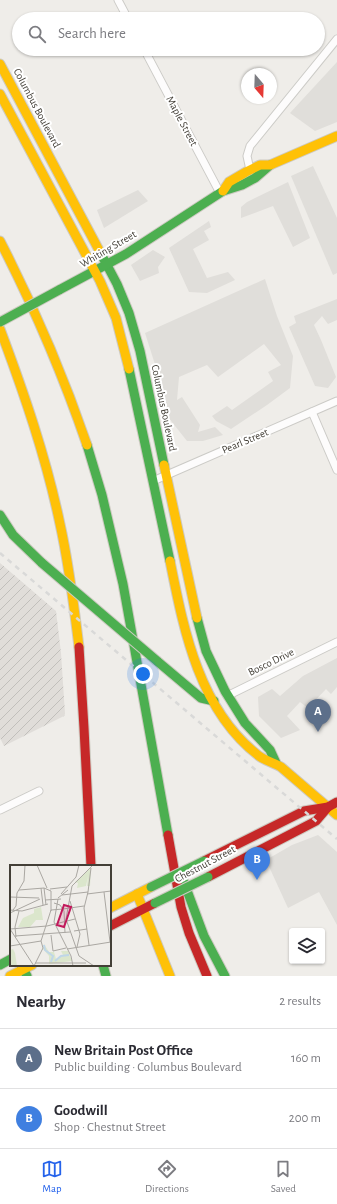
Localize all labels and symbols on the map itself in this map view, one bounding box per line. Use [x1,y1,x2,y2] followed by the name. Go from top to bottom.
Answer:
[11,66,63,150] street label: Columbus Boulevard
[241,68,277,104] north arrow
[164,94,200,148] street label: Maple Street
[78,228,138,270] street label: Whiting Street
[149,364,179,453] street label: Columbus Boulevard
[220,426,270,456] street label: Pearl Street
[246,646,296,678] street label: Bosco Drive
[133,664,153,684] your location
[305,699,331,732] pin: A
[173,843,237,884] street label: Chestnut Street
[244,847,270,880] pin: B
[10,865,111,966] inset map

